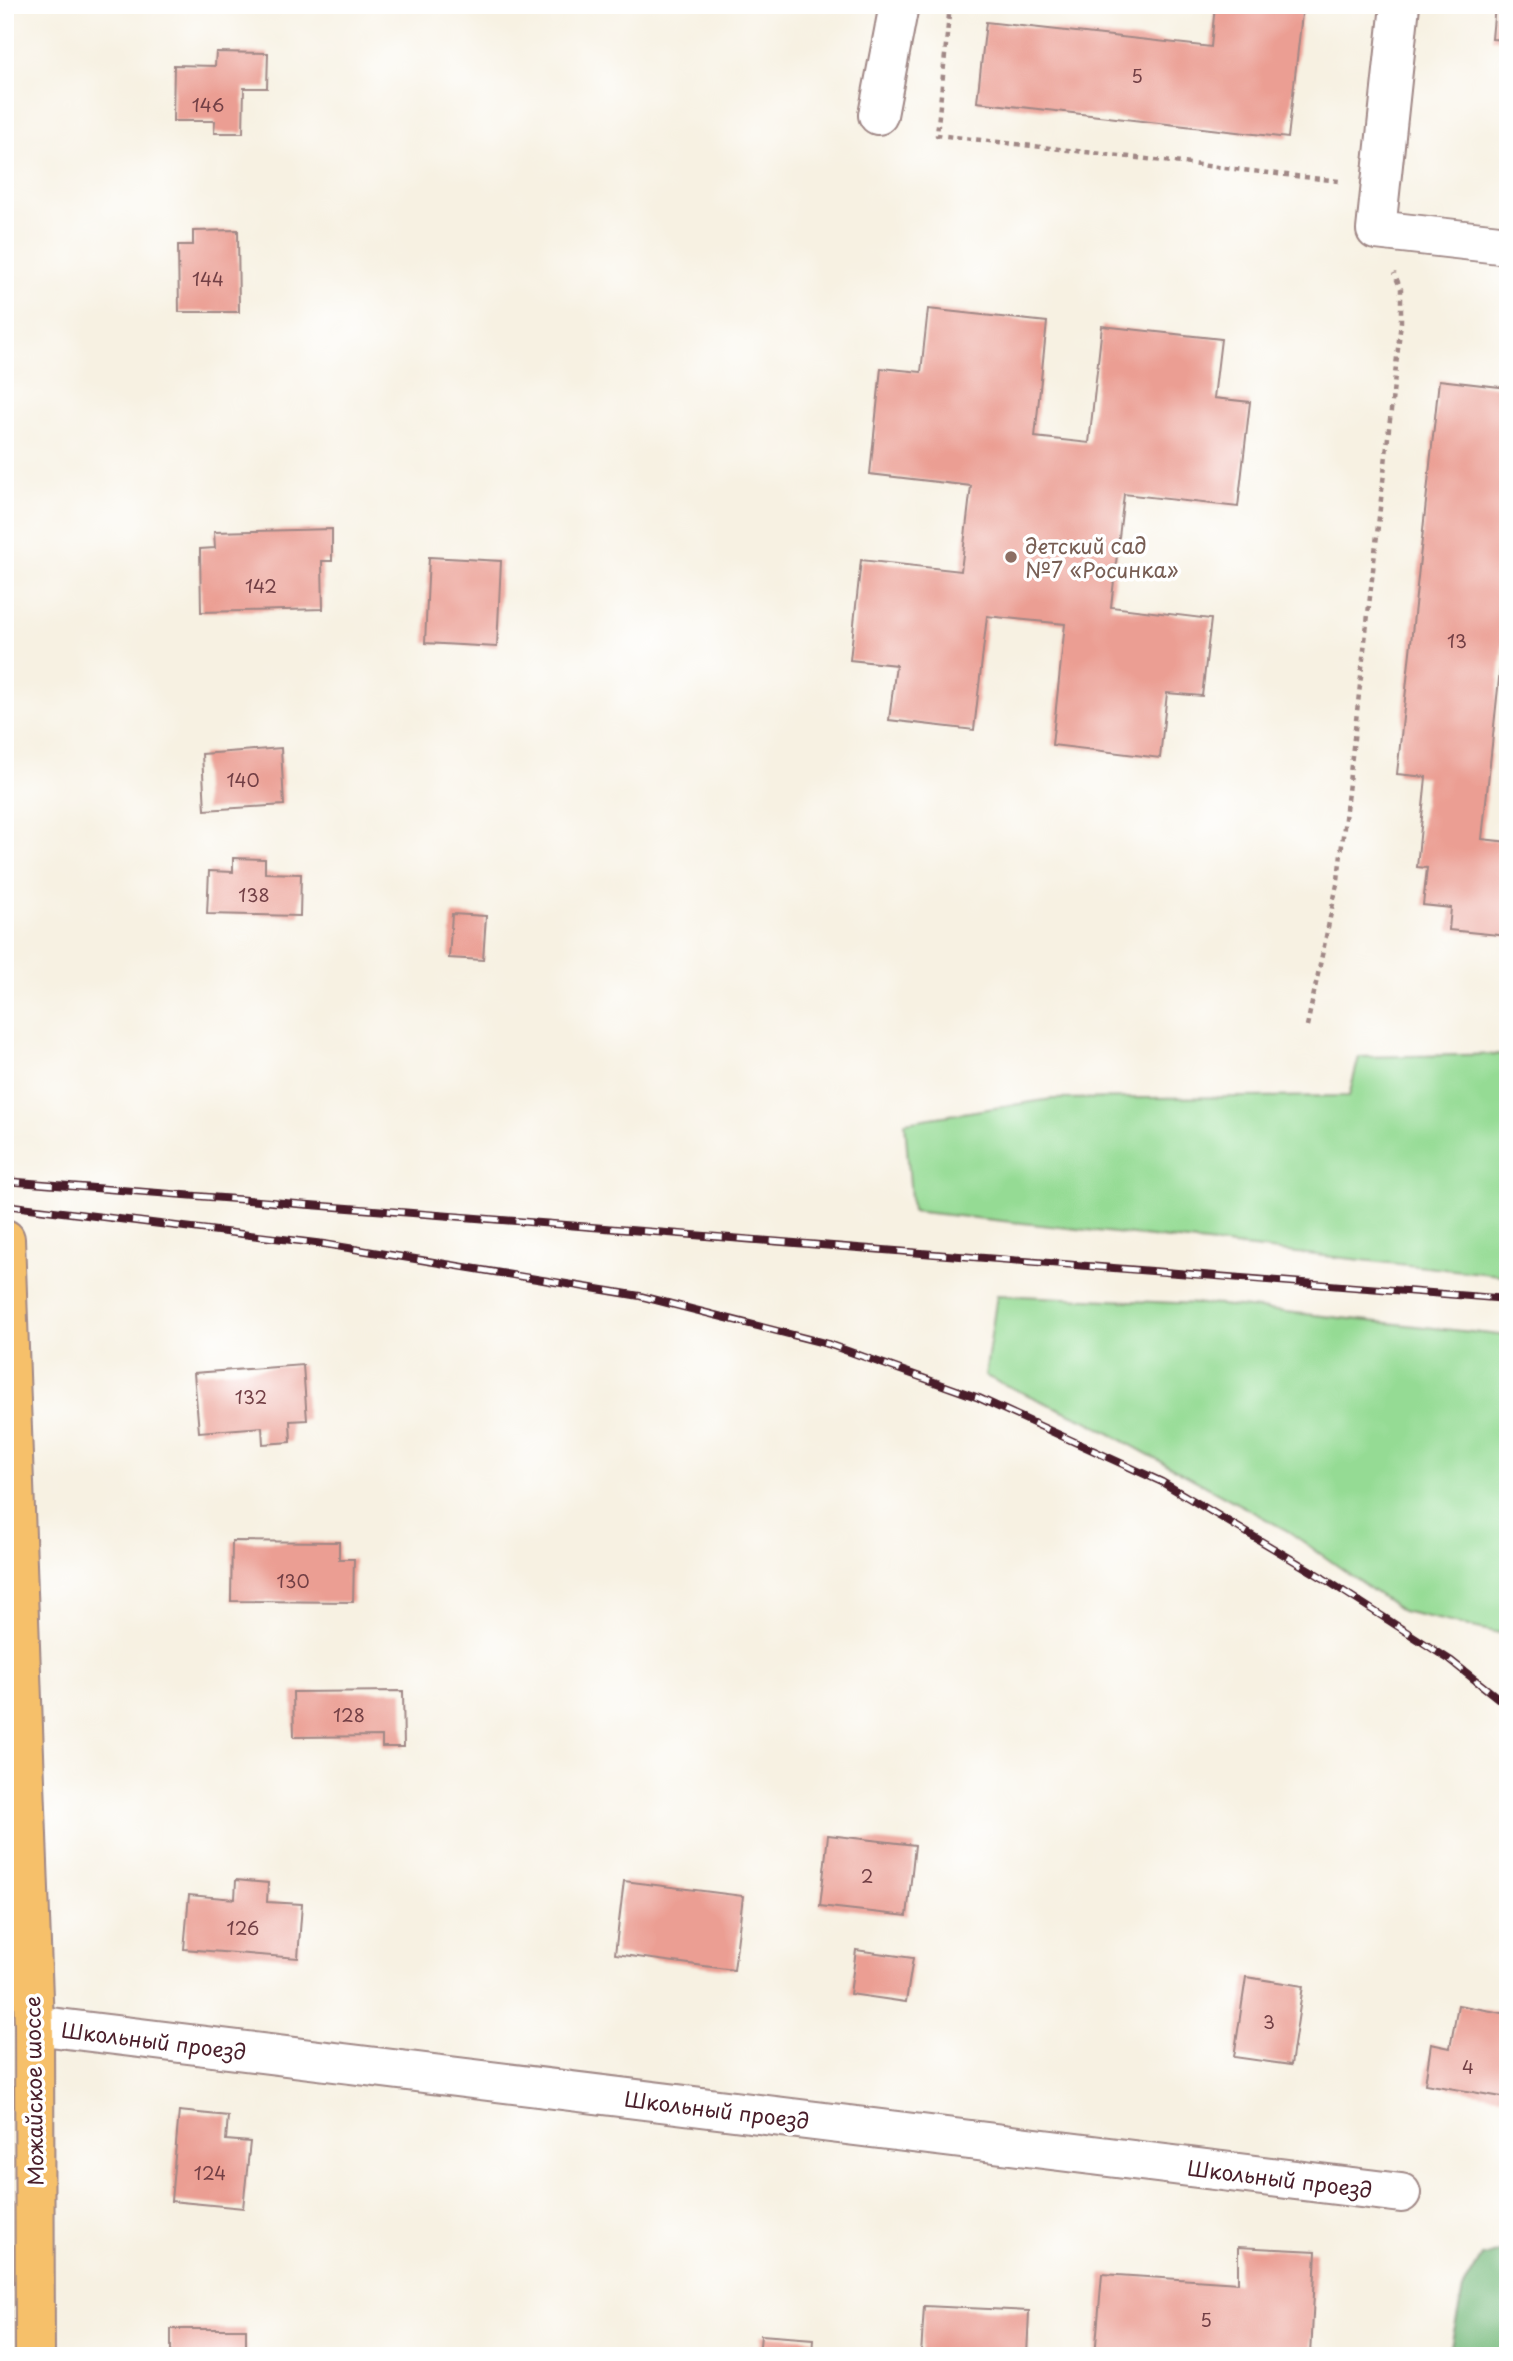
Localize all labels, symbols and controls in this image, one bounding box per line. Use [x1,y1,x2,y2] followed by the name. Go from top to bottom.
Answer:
[1131,62,1143,89] house number: 5
[192,91,224,118] house number: 146
[192,265,224,292] house number: 144
[1025,529,1179,585] place label: детский сад №7 «Росинка»
[1003,549,1019,565] marker: детский сад №7 «Росинка»
[245,572,277,599] house number: 142
[1447,627,1467,654] house number: 13
[226,766,260,793] house number: 140
[238,881,270,908] house number: 138
[235,1383,267,1410] house number: 132
[276,1567,310,1594] house number: 130
[333,1701,365,1728] house number: 128
[861,1862,873,1889] house number: 2
[227,1914,259,1941] house number: 126
[15,1996,51,2186] street label: Можайское шоссе
[1263,2008,1275,2035] house number: 3
[60,2013,248,2067] street label: Школьный проезд
[1462,2053,1474,2080] house number: 4
[623,2082,811,2136] street label: Школьный проезд
[1186,2151,1374,2205] street label: Школьный проезд
[194,2159,226,2186] house number: 124
[1200,2306,1212,2333] house number: 5

